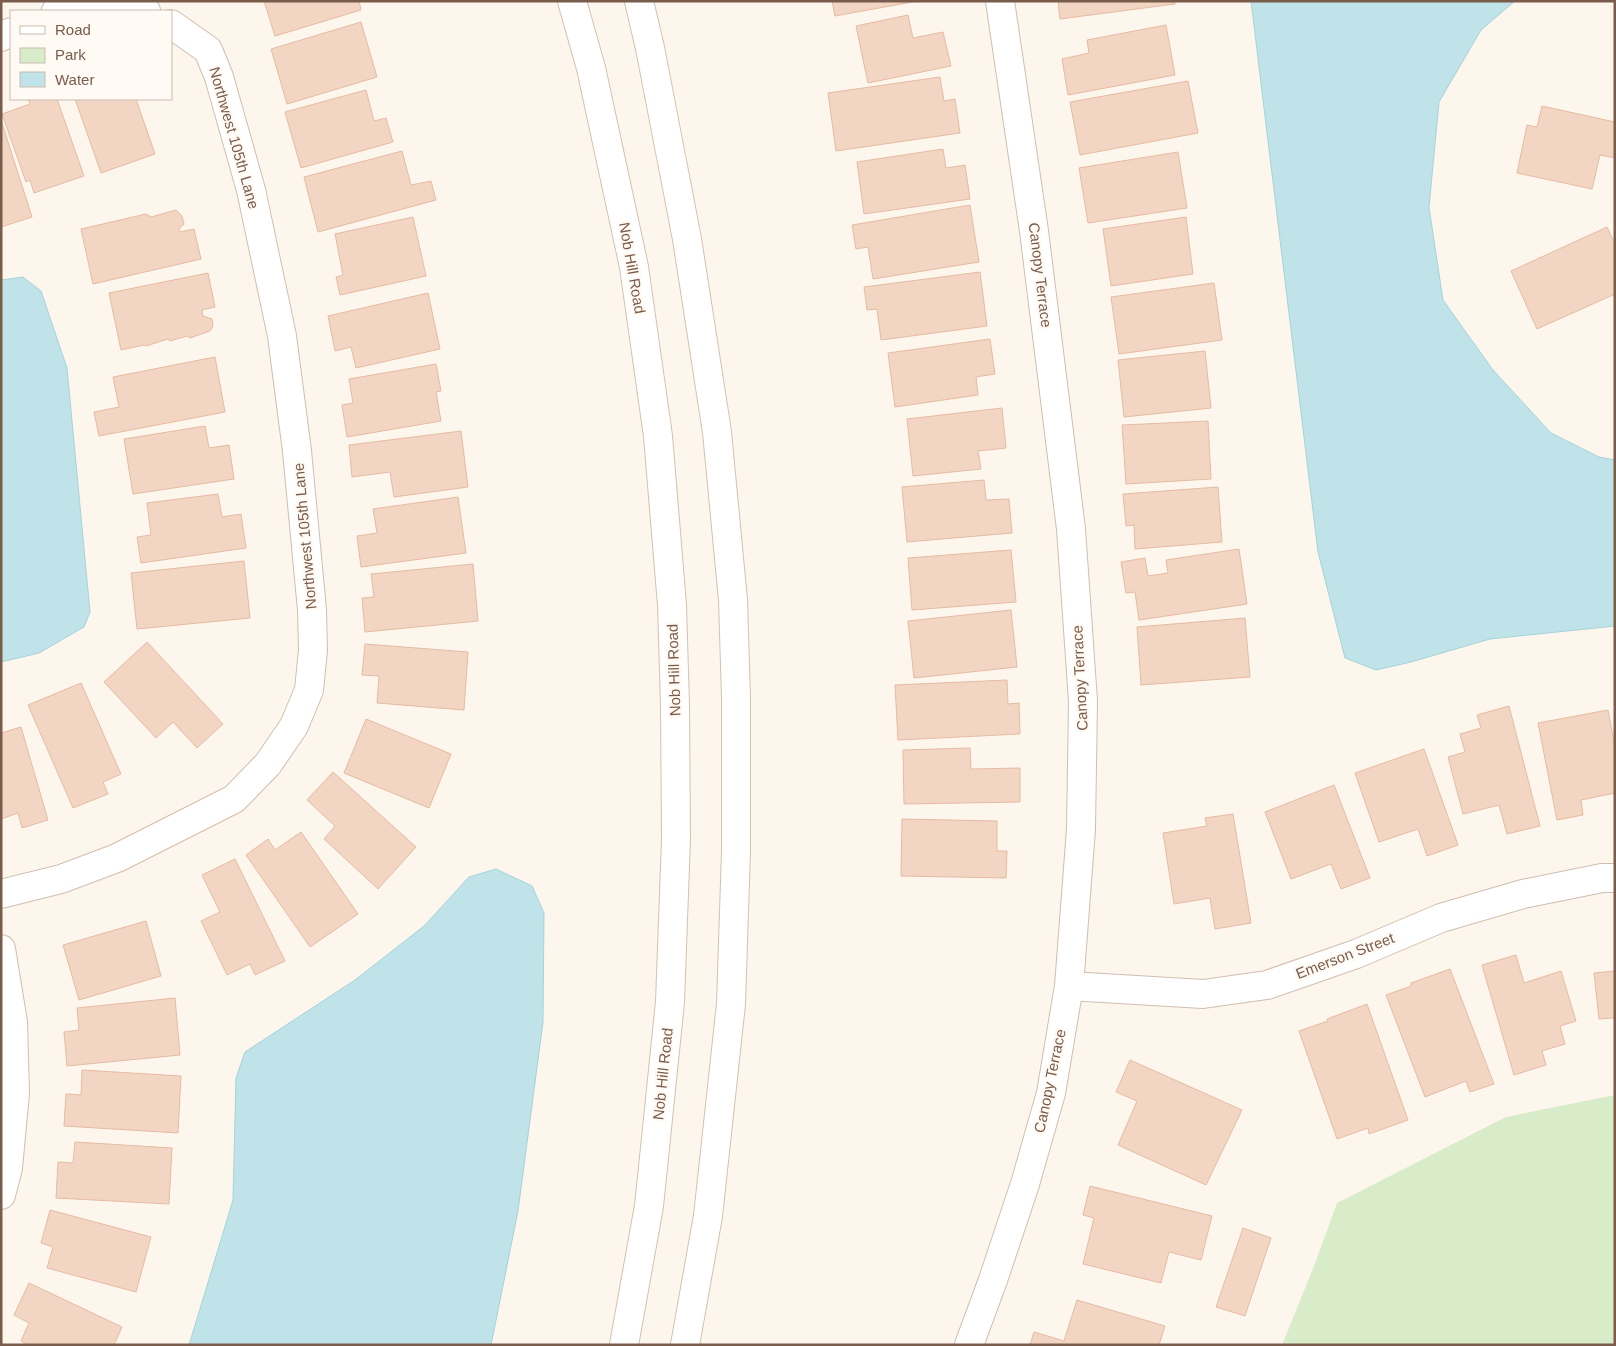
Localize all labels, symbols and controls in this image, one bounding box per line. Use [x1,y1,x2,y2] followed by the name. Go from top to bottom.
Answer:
[10,10,172,100] legend
[55,21,91,38] text: Road
[55,46,86,63] text: Park
[206,65,263,211] street label: Northwest 105th Lane
[55,71,94,88] text: Water
[616,221,649,315] street label: Nob Hill Road
[1026,221,1055,328] street label: Canopy Terrace
[290,462,319,610] street label: Northwest 105th Lane
[663,623,684,717] street label: Nob Hill Road
[1068,625,1091,731] street label: Canopy Terrace
[1293,929,1397,982] street label: Emerson Street
[649,1027,676,1121] street label: Nob Hill Road
[1030,1027,1069,1134] street label: Canopy Terrace

